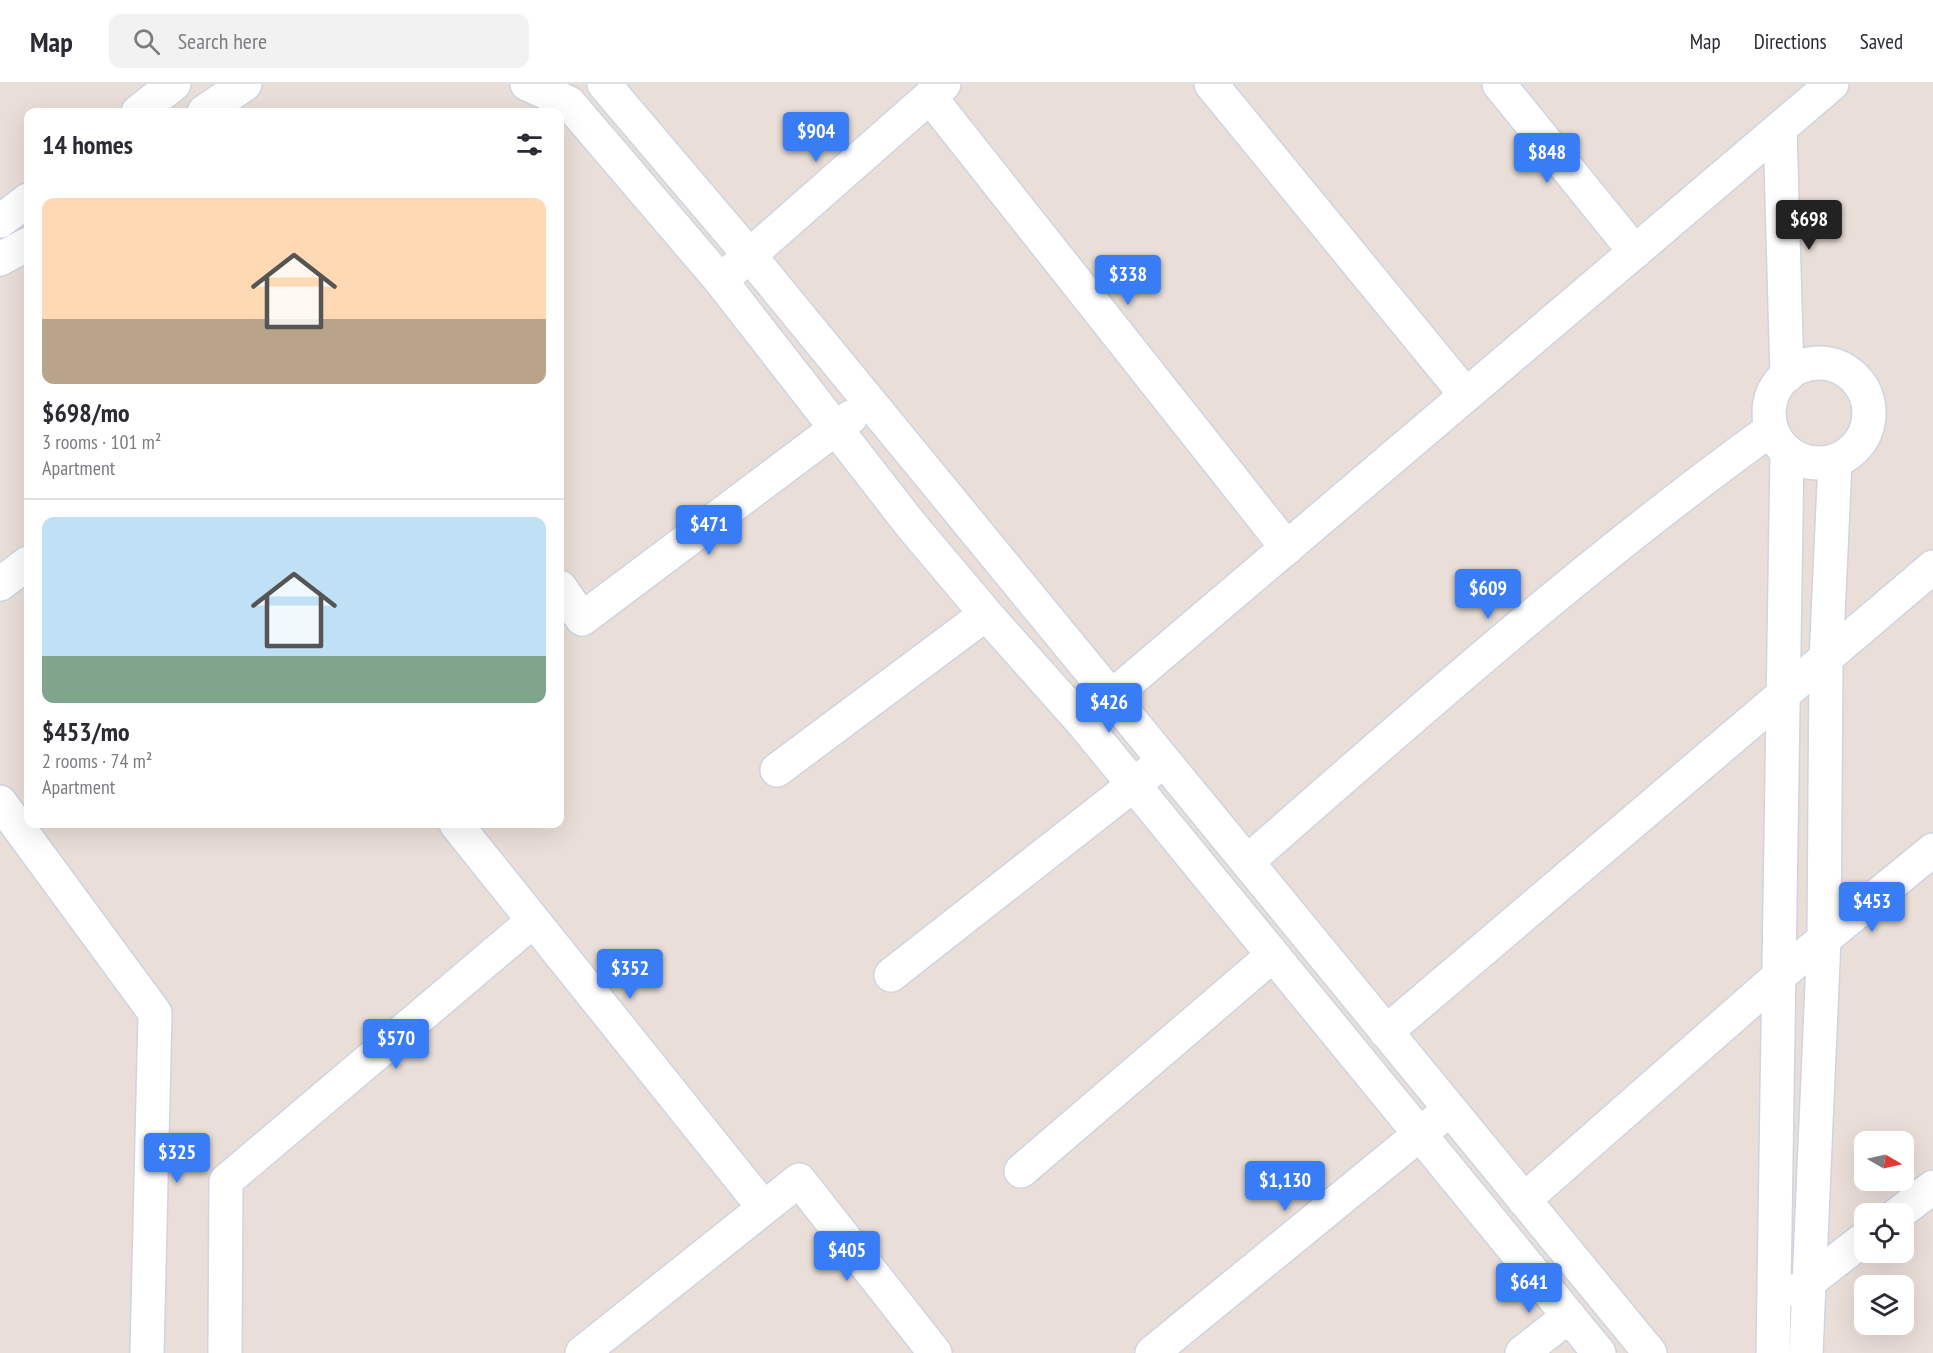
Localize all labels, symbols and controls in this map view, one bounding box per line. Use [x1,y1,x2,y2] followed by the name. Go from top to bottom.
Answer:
[109,14,529,68] search box
[30,23,73,60] text: Map
[130,25,163,58] icon: search
[178,27,267,55] text: Search here
[1690,28,1721,55] text: Map
[1754,28,1827,55] text: Directions
[1860,28,1903,55] text: Saved
[780,112,852,163] pin: $904
[797,118,835,144] text: $904
[42,128,133,161] text: 14 homes
[513,128,546,161] icon: filters
[1511,133,1583,184] pin: $848
[1528,139,1566,165] text: $848
[1773,200,1845,251] pin: $698
[1790,206,1828,232] text: $698
[240,237,348,345] icon: home
[1092,255,1164,306] pin: $338
[1109,261,1147,287] text: $338
[42,396,130,429] text: $698/mo
[42,429,161,455] text: 3 rooms · 101 m²
[42,455,115,481] text: Apartment
[673,505,745,556] pin: $471
[690,511,728,537] text: $471
[240,556,348,664] icon: home
[1452,569,1524,620] pin: $609
[1469,575,1507,601] text: $609
[1073,683,1145,734] pin: $426
[1090,689,1128,715] text: $426
[42,715,130,748] text: $453/mo
[42,748,152,774] text: 2 rooms · 74 m²
[42,774,115,800] text: Apartment
[1836,882,1908,933] pin: $453
[1853,888,1891,914] text: $453
[594,949,666,1000] pin: $352
[611,955,649,981] text: $352
[360,1019,432,1070] pin: $570
[377,1025,415,1051] text: $570
[1854,1131,1914,1191] north arrow
[1854,1131,1914,1335] map controls
[141,1133,213,1184] pin: $325
[158,1139,196,1165] text: $325
[1236,1161,1334,1212] pin: $1,130
[1259,1167,1311,1193] text: $1,130
[1854,1203,1914,1263] button: locate
[811,1231,883,1282] pin: $405
[828,1237,866,1263] text: $405
[1493,1263,1565,1314] pin: $641
[1510,1269,1548,1295] text: $641
[1854,1275,1914,1335] button: layers

